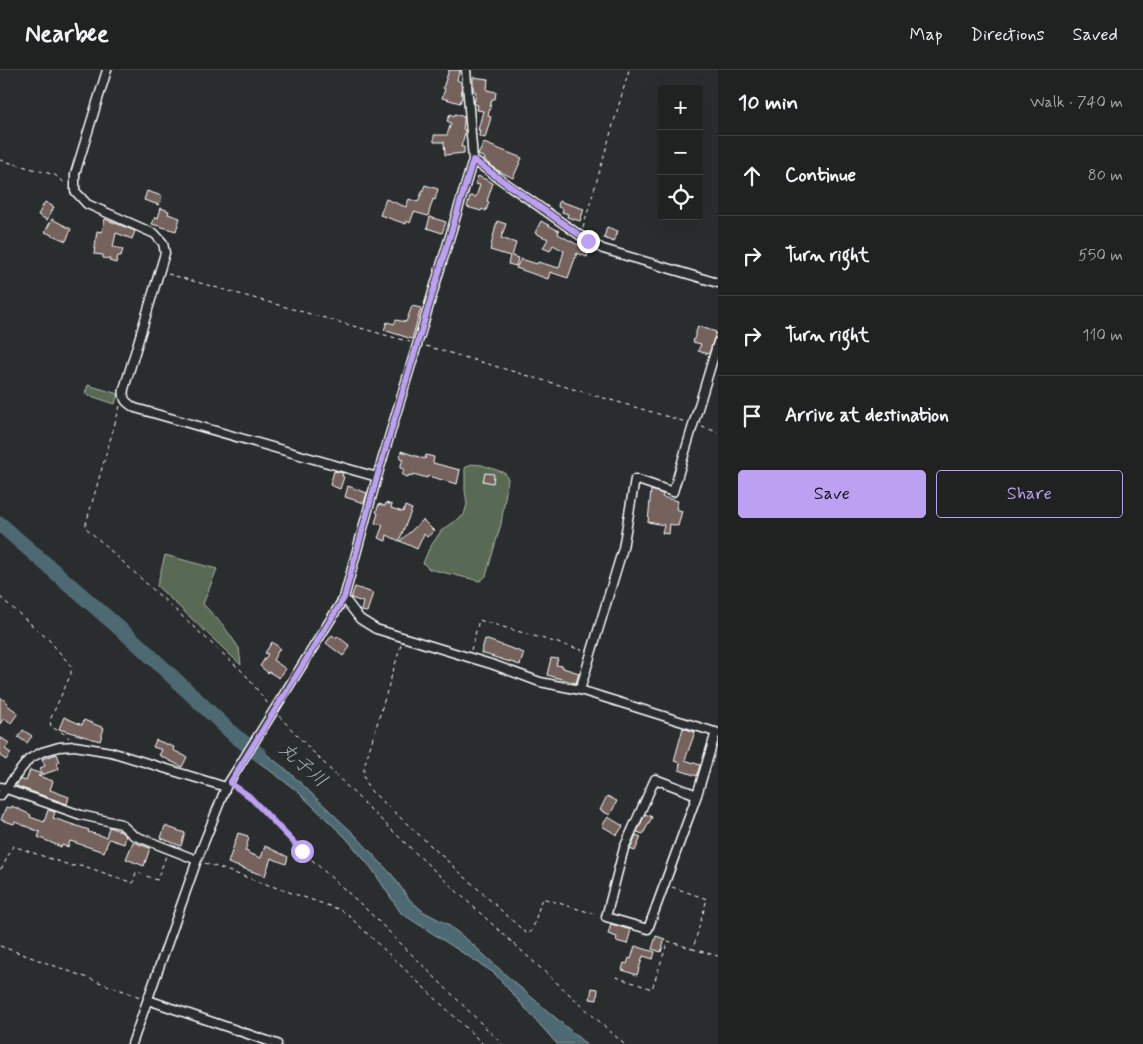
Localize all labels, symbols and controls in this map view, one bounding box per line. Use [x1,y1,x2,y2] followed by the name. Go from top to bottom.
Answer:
[25,19,109,50] text: Nearbee
[910,23,943,47] text: Map
[971,23,1045,47] text: Directions
[1073,23,1118,47] text: Saved
[658,85,703,220] map controls
[658,85,703,130] button: +
[738,89,798,117] text: 10 min
[1030,92,1123,113] text: Walk · 740 m
[658,130,703,175] button: −
[738,162,766,190] icon: ahead
[785,163,856,188] text: Continue
[1088,165,1123,186] text: 80 m
[658,175,703,220] button: locate
[577,230,600,253] route end
[738,242,766,270] icon: right
[785,243,869,268] text: Turn right
[1078,245,1123,266] text: 550 m
[738,322,766,350] icon: right
[785,323,869,348] text: Turn right
[1082,325,1123,346] text: 110 m
[738,402,766,430] icon: arrive
[785,403,949,428] text: Arrive at destination
[738,470,926,518] button: Save
[936,470,1123,518] button: Share
[273,737,333,793] water label: 丸子川
[291,840,314,863] route start

